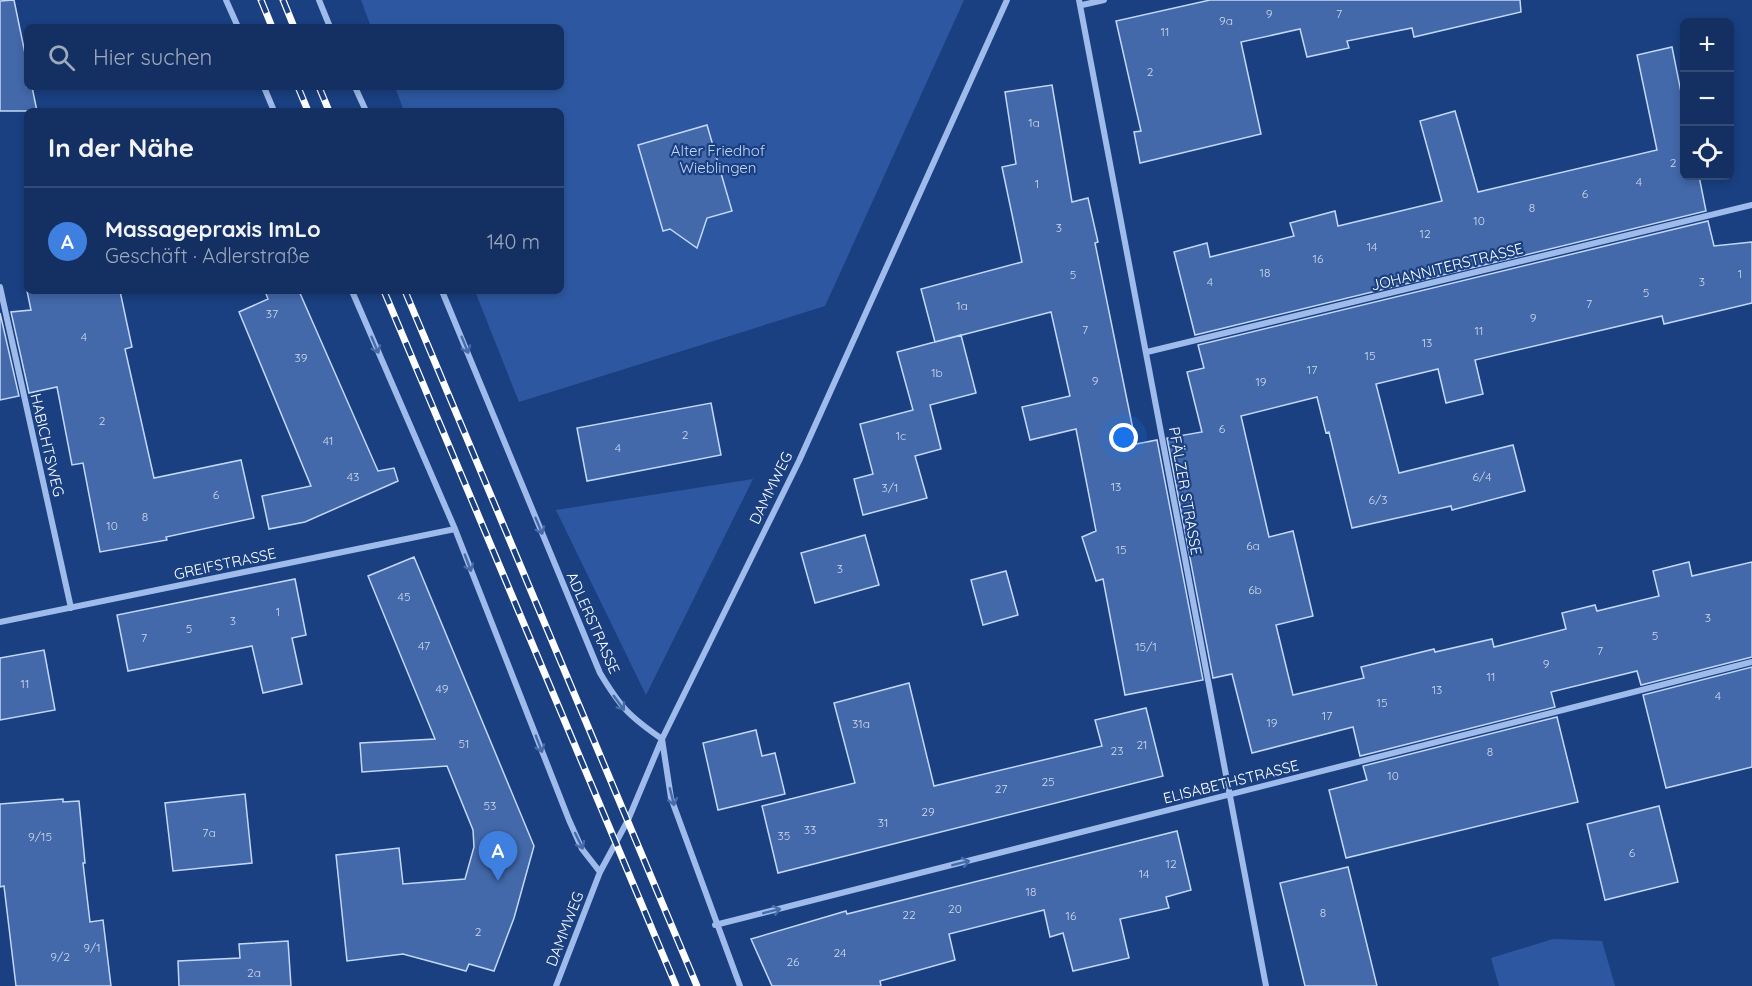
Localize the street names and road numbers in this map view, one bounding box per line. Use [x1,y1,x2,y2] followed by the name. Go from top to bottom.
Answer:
[1369,238,1525,295] street label: JOHANNITERSTRASSE
[26,391,69,498] street label: HABICHTSWEG
[1165,425,1206,557] street label: PFÄLZER STRASSE
[745,448,796,527] street label: DAMMWEG
[172,543,278,584] street label: GREIFSTRASSE
[562,569,624,677] street label: ADLERSTRASSE
[1161,755,1301,808] street label: ELISABETHSTRASSE
[542,889,587,969] street label: DAMMWEG

